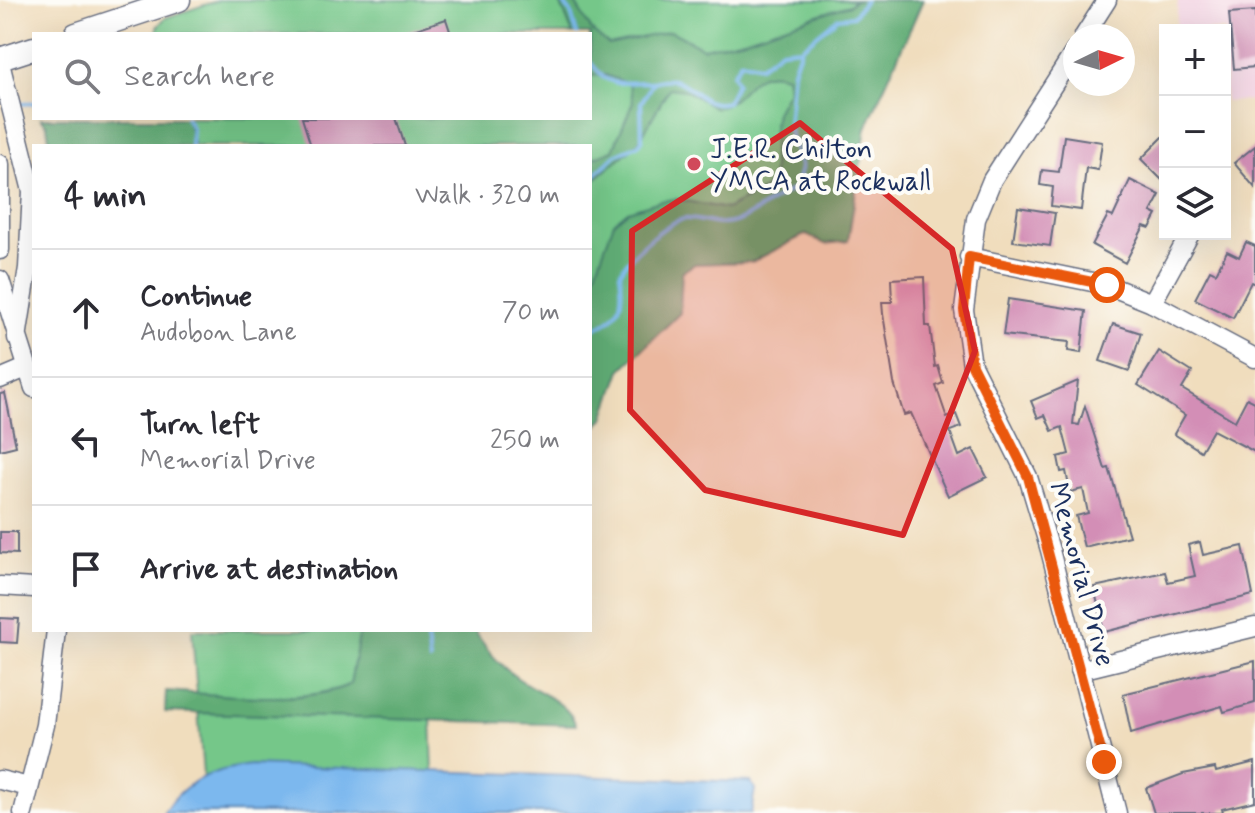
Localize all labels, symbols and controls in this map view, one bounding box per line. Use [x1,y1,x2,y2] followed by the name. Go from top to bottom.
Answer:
[1063,24,1135,96] north arrow
[1159,24,1231,240] map controls
[1159,24,1231,96] button: +
[32,32,592,120] search box
[60,54,104,98] icon: search
[124,57,275,96] text: Search here
[1159,96,1231,168] button: −
[710,132,932,201] place label: J.E.R. Chilton YMCA at Rockwall
[685,155,703,173] marker: J.E.R. Chilton YMCA at Rockwall
[1159,168,1231,240] button: layers
[64,174,147,219] text: 4 min
[415,179,560,213] text: Walk · 320 m
[1089,267,1125,303] route start
[140,277,252,316] text: Continue
[64,291,108,335] icon: ahead
[502,296,560,330] text: 70 m
[140,316,297,350] text: Audobon Lane
[140,405,260,444] text: Turn left
[64,419,108,463] icon: left
[490,424,560,458] text: 250 m
[140,444,316,478] text: Memorial Drive
[1038,478,1123,671] street label: Memorial Drive
[64,547,108,591] icon: arrive
[140,550,398,589] text: Arrive at destination
[1086,744,1122,780] route end

